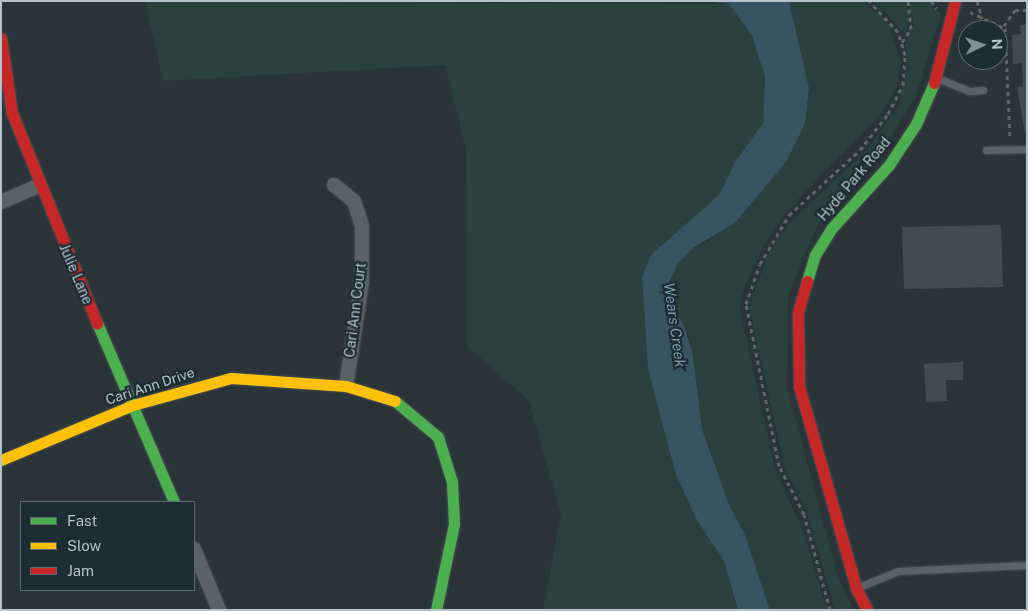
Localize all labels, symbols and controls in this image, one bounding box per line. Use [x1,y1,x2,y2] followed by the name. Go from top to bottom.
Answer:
[958,20,1008,70] north arrow
[989,38,1005,50] text: N
[814,134,894,224] street label: Hyde Park Road
[56,241,96,307] street label: Julie Lane
[341,262,369,358] street label: Cari Ann Court
[660,281,690,369] water label: Wears Creek
[103,364,197,408] street label: Cari Ann Drive
[20,501,195,591] legend
[67,512,97,529] text: Fast
[67,537,101,554] text: Slow
[67,562,94,579] text: Jam

